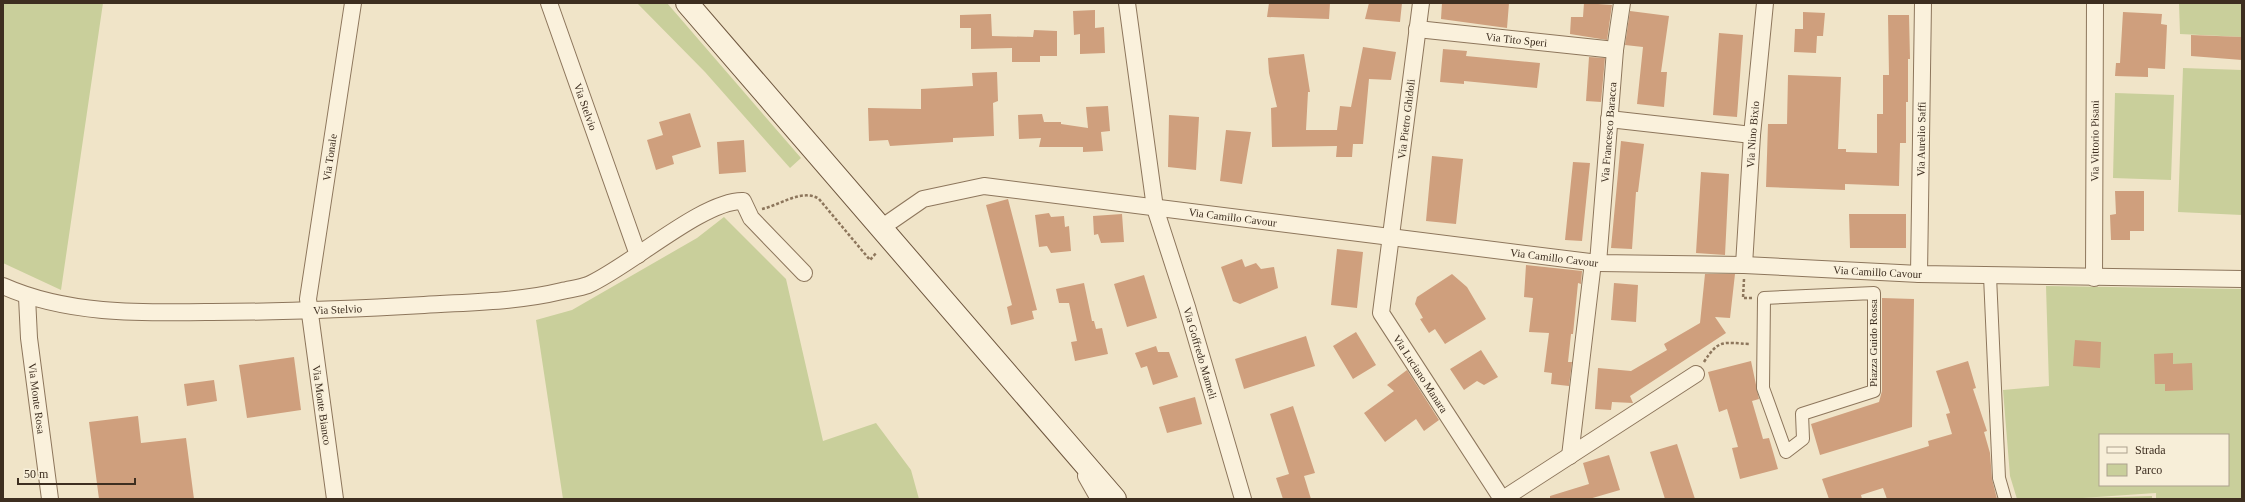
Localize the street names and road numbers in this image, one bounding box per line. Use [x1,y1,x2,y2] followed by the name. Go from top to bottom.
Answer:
[1485,30,1548,49] street label: Via Tito Speri
[1395,78,1417,160] street label: Via Pietro Ghidoli
[572,82,600,132] street label: Via Stelvio
[1598,82,1618,183] street label: Via Francesco Baracca
[1744,100,1761,168] street label: Via Nino Bixio
[2088,100,2101,182] street label: Via Vittorio Pisani
[1914,101,1928,177] street label: Via Aurelio Saffi
[320,133,339,182] street label: Via Tonale
[1188,206,1278,229] street label: Via Camillo Cavour
[1509,246,1599,269] street label: Via Camillo Cavour
[1833,264,1922,280] street label: Via Camillo Cavour
[1867,299,1879,387] street label: Piazza Guido Rossa
[313,302,363,316] street label: Via Stelvio
[1181,306,1220,400] street label: Via Goffredo Mameli
[1391,333,1450,415] street label: Via Luciano Manara
[26,362,47,435] street label: Via Monte Rosa
[310,364,334,446] street label: Via Monte Bianco

